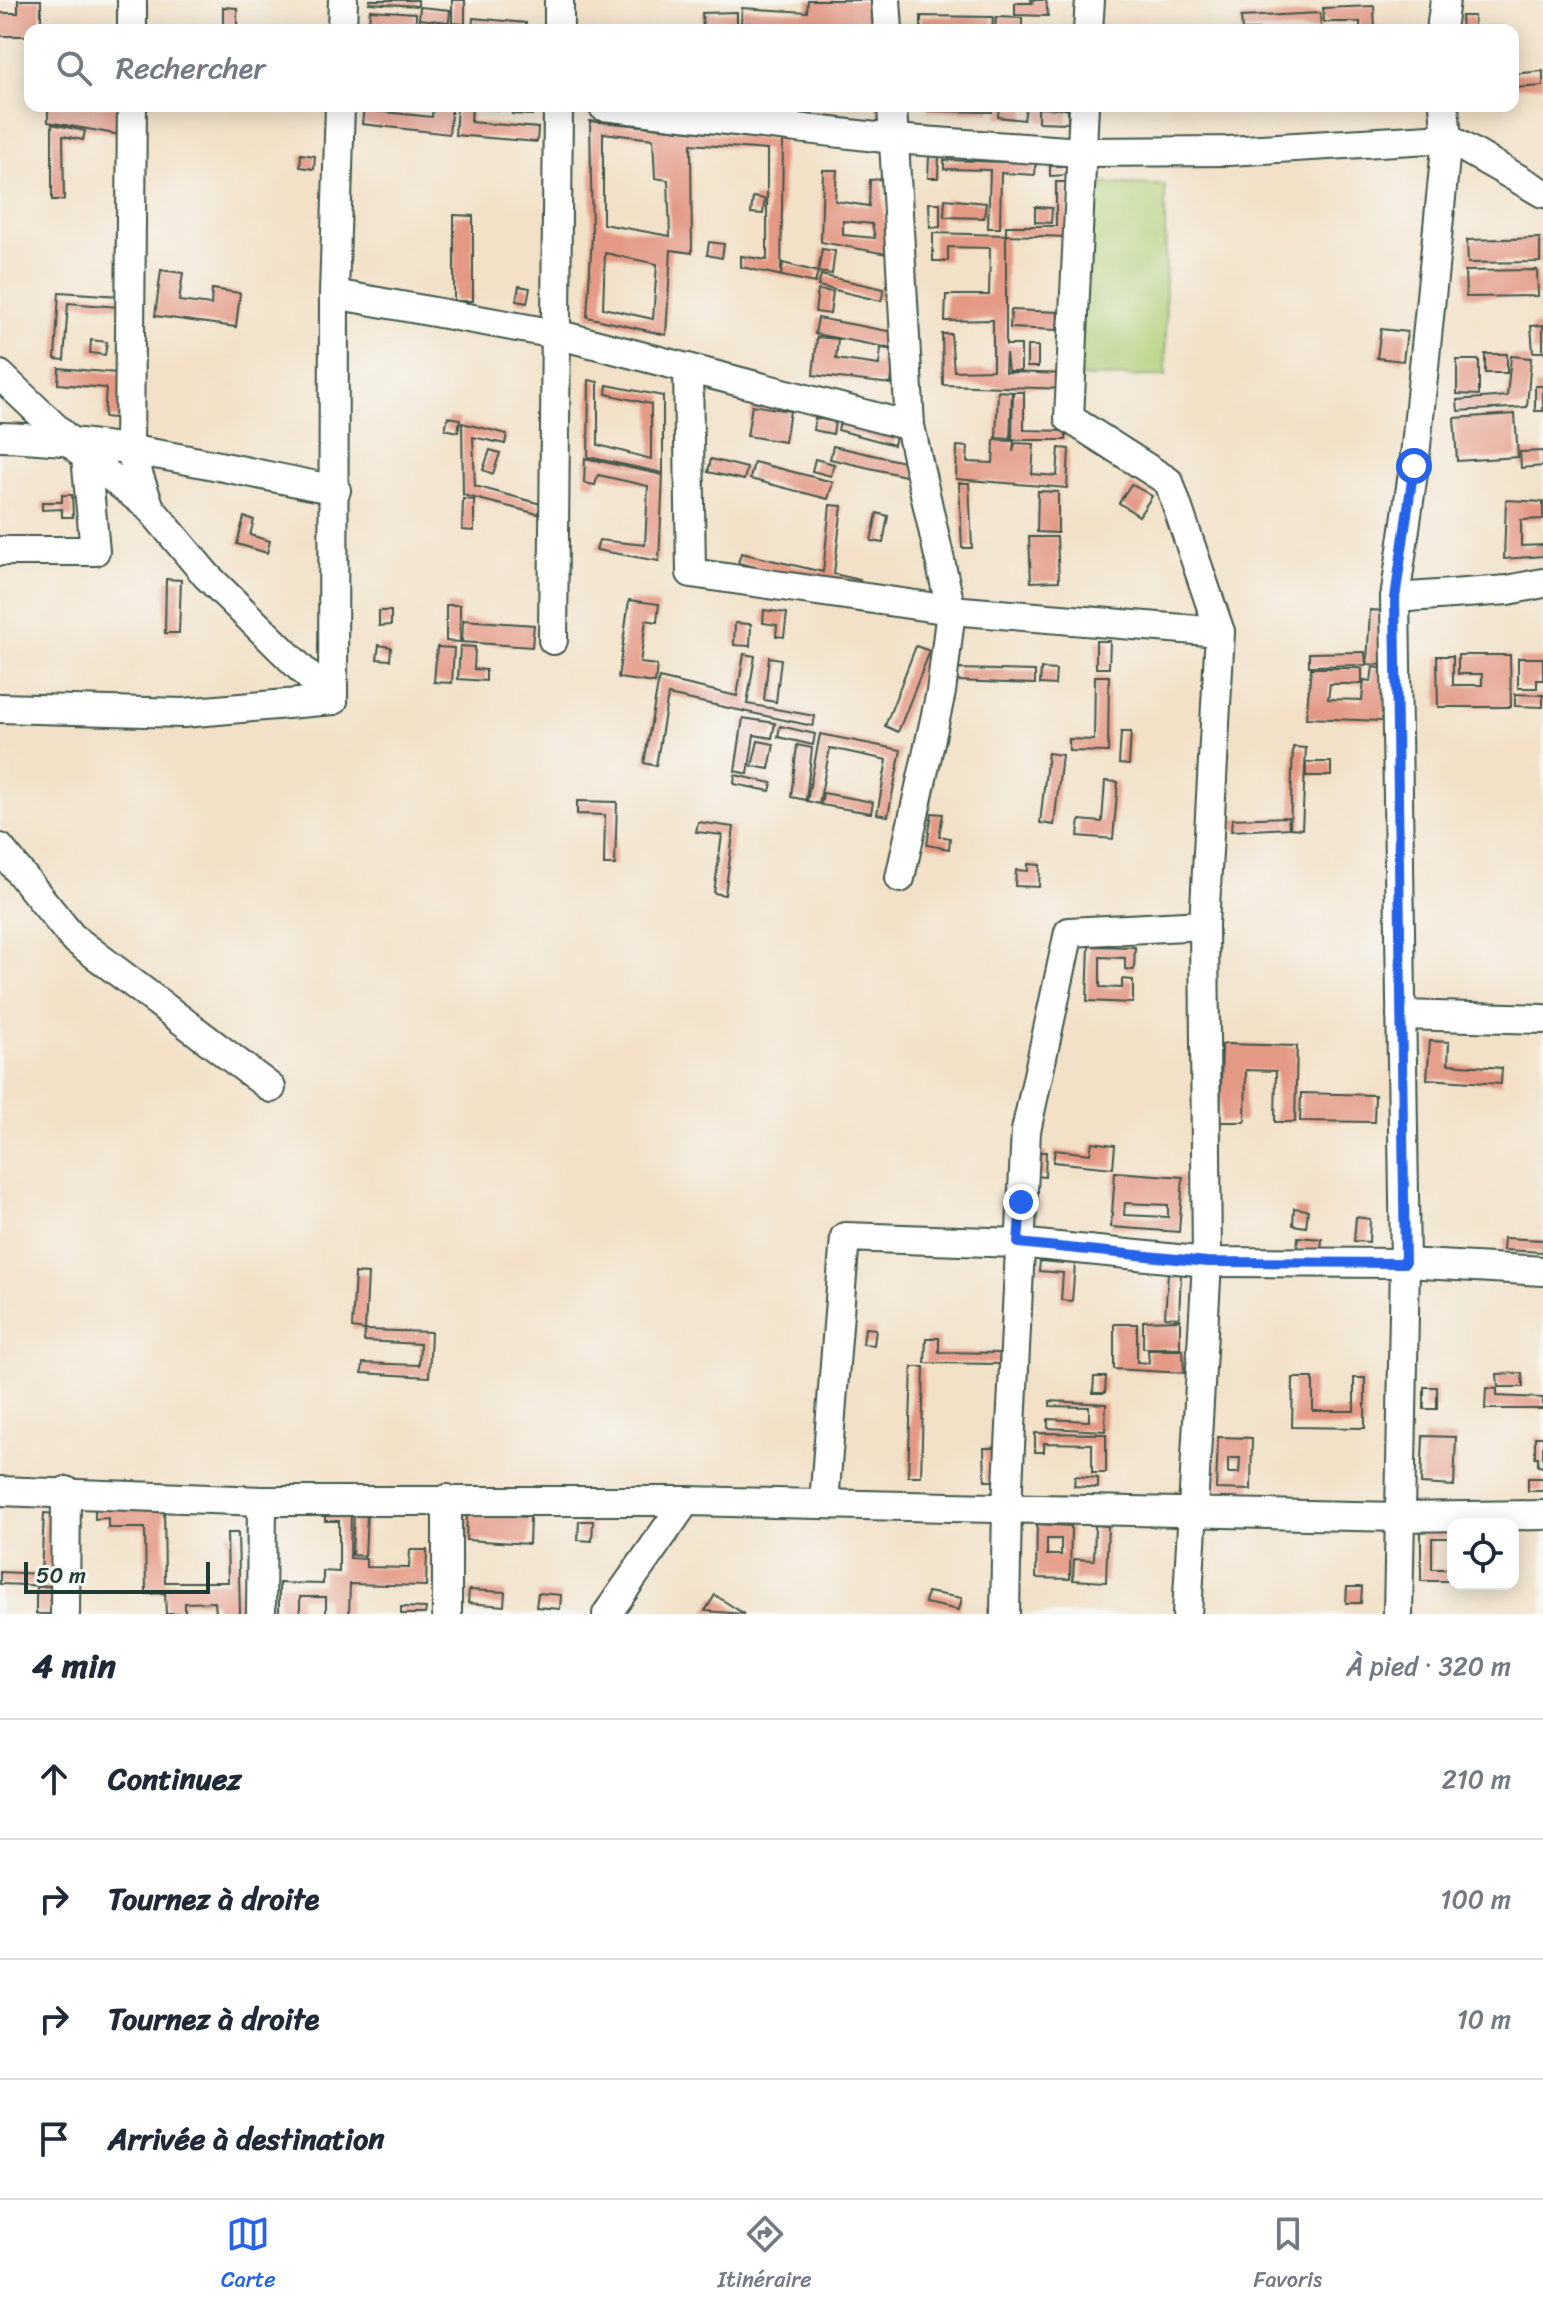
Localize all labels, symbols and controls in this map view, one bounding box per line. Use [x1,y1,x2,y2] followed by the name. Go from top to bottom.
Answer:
[24,24,1519,112] search box
[116,41,266,95] text: Rechercher
[52,46,96,90] icon: search
[1396,448,1432,484] route start
[1003,1184,1039,1220] route end
[1447,1518,1519,1590] map controls
[1447,1518,1519,1590] button: locate
[36,1556,86,1595] text: 50 m
[24,1558,210,1594] scale bar
[32,1636,116,1696] text: 4 min
[1346,1643,1511,1689] text: À pied · 320 m
[108,1752,242,1806] text: Continuez
[1442,1756,1511,1802] text: 210 m
[32,1757,76,1801] icon: ahead
[108,1872,319,1926] text: Tournez à droite
[1440,1876,1511,1922] text: 100 m
[32,1877,76,1921] icon: right
[108,1992,319,2046] text: Tournez à droite
[1457,1996,1511,2042] text: 10 m
[32,1997,76,2041] icon: right
[108,2112,385,2166] text: Arrivée à destination
[32,2117,76,2161] icon: arrive
[221,2212,276,2299] tab: Carte
[718,2212,812,2299] tab: Itinéraire
[1253,2212,1322,2299] tab: Favoris

